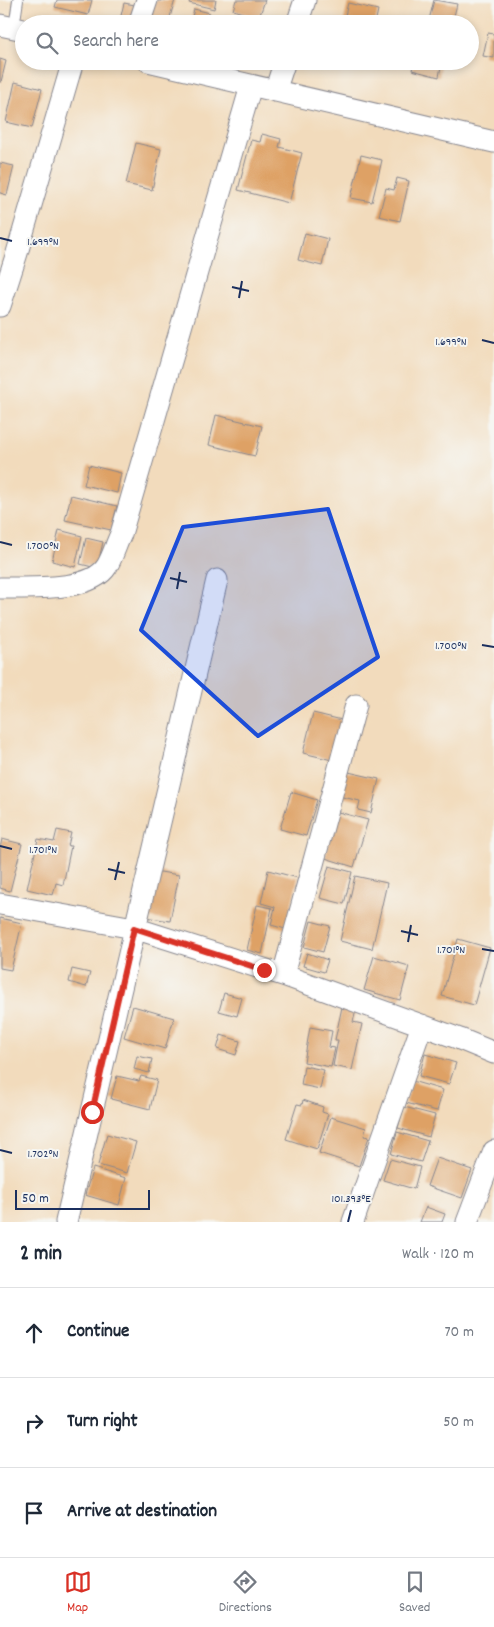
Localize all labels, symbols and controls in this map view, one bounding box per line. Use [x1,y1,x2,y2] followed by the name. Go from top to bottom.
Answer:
[15,15,479,70] search box
[33,29,61,57] icon: search
[73,29,159,56] text: Search here
[27,234,59,251] text: 1.699°N
[435,334,467,351] text: 1.699°N
[27,538,59,555] text: 1.700°N
[435,638,467,655] text: 1.700°N
[29,842,57,859] text: 1.701°N
[437,942,465,959] text: 1.701°N
[253,959,276,982] route end
[81,1101,104,1124] route start
[28,1146,58,1163] text: 1.702°N
[15,1187,150,1210] scale bar
[22,1189,49,1209] text: 50 m
[331,1191,371,1208] text: 101.393°E
[20,1240,62,1270] text: 2 min
[402,1243,474,1266] text: Walk · 120 m
[20,1319,48,1347] icon: ahead
[67,1319,129,1346] text: Continue
[444,1321,474,1344] text: 70 m
[20,1409,48,1437] icon: right
[67,1409,138,1436] text: Turn right
[443,1411,474,1434] text: 50 m
[20,1499,48,1527] icon: arrive
[67,1499,217,1526] text: Arrive at destination
[64,1568,92,1618] tab: Map
[219,1568,272,1618] tab: Directions
[399,1568,430,1618] tab: Saved

